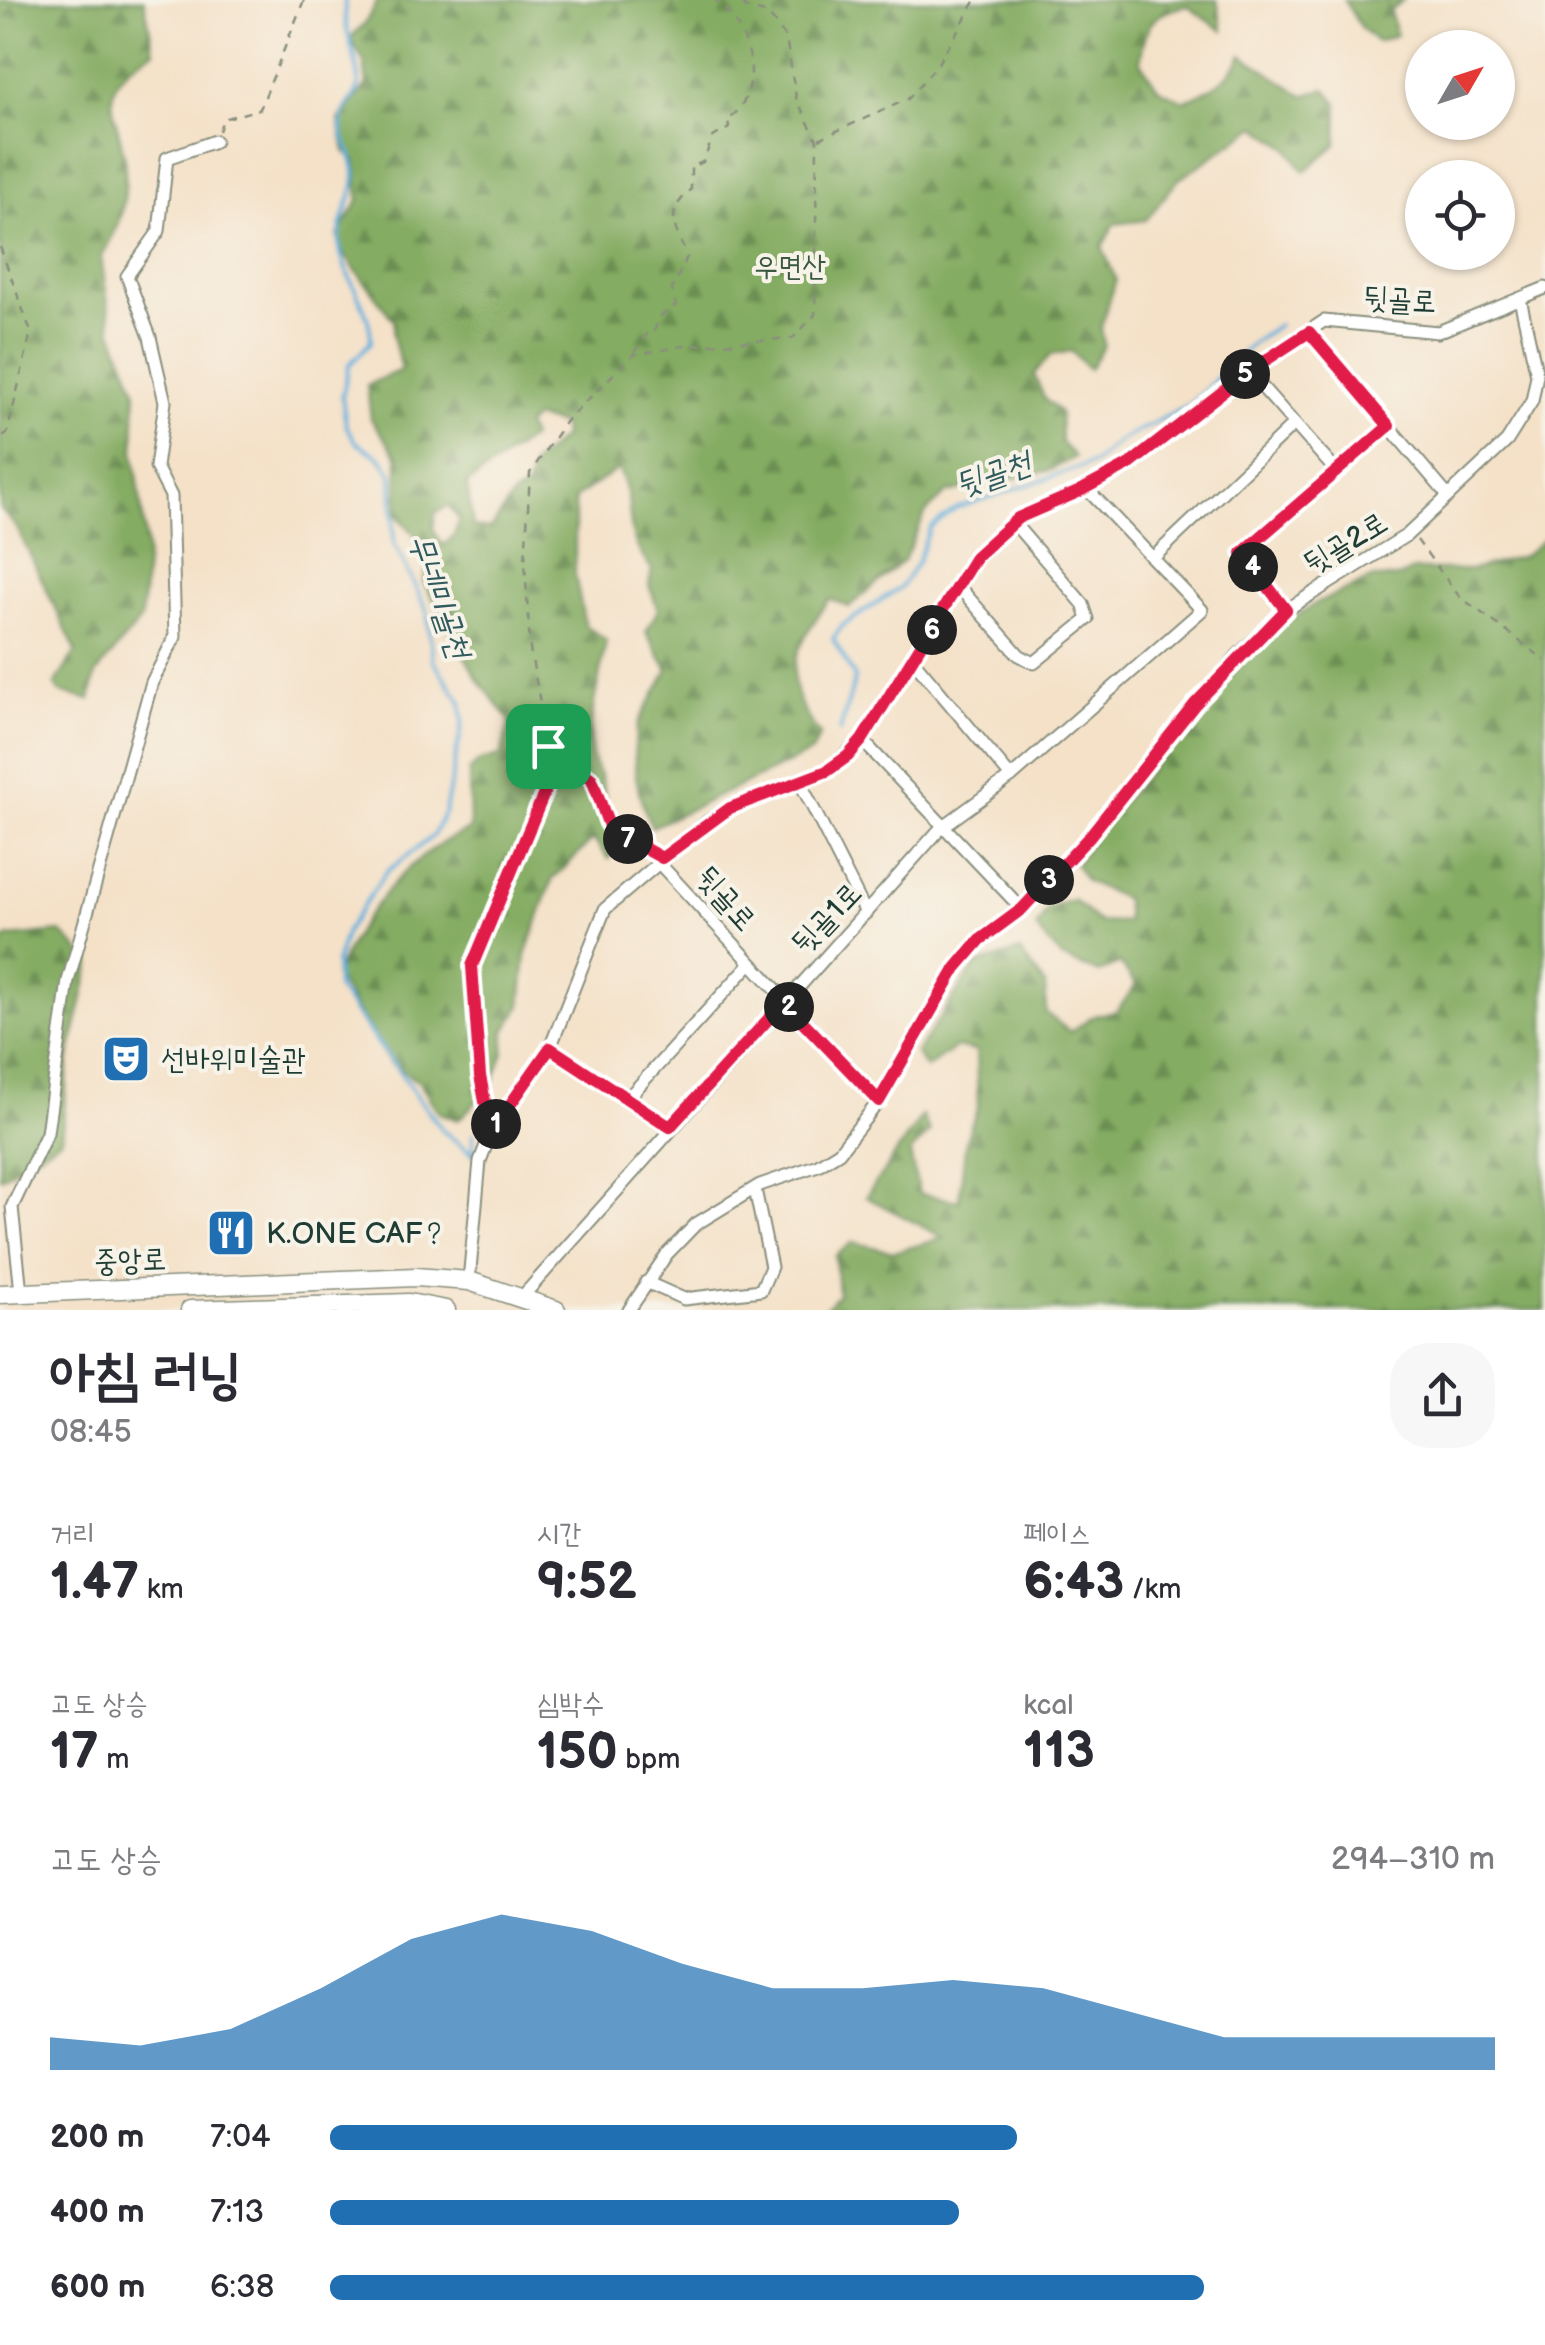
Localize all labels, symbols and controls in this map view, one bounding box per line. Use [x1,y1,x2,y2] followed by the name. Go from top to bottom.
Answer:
[1405,30,1515,140] north arrow
[1405,30,1515,270] map controls
[1405,160,1515,270] button: locate
[754,249,826,285] park label: 우면산
[1363,282,1437,320] street label: 뒷골로
[1220,349,1270,399] pin: 5
[1237,357,1253,390] text: 5
[951,443,1040,507] water label: 뒷골천
[1299,505,1394,583] street label: 뒷골2로
[399,529,479,667] water label: 무네미골천
[1228,542,1278,592] pin: 4
[1245,550,1261,583] text: 4
[907,605,957,655] pin: 6
[924,613,940,646] text: 6
[506,704,591,789] pin
[521,719,576,774] icon: arrive
[603,814,653,864] pin: 7
[620,822,636,855] text: 7
[1024,855,1074,905] pin: 3
[688,861,763,939] street label: 뒷골로
[1041,863,1057,896] text: 3
[786,876,870,962] street label: 뒷골1로
[764,982,814,1032] pin: 2
[781,990,797,1023] text: 2
[100,1033,152,1085] theatre icon: 선바위미술관
[161,1042,306,1078] place label: 선바위미술관
[471,1099,521,1149] pin: 1
[490,1107,502,1140] text: 1
[205,1207,257,1259] restaurant icon: K.ONE CAF？
[266,1216,446,1252] place label: K.ONE CAF？
[93,1242,167,1280] street label: 중앙로
[50,1342,242,1409] text: 아침 러닝
[1390,1343,1495,1448] button: share
[50,1413,132,1452] text: 08:45
[50,1518,95,1551] text: 거리
[537,1518,582,1551] text: 시간
[1023,1518,1091,1551] text: 페이스
[50,1553,139,1613] text: 1.47
[537,1553,637,1613] text: 9:52
[1023,1553,1124,1613] text: 6:43
[139,1573,184,1606] text: km
[1124,1573,1181,1606] text: /km
[50,1688,148,1721] text: 고도 상승
[537,1688,604,1721] text: 심박수
[1023,1689,1074,1722] text: kcal
[1023,1722,1095,1782] text: 113
[50,1723,99,1783] text: 17
[537,1723,618,1783] text: 150
[99,1743,129,1776] text: m
[618,1743,680,1776] text: bpm
[1331,1840,1495,1879] text: 294–310 m
[50,1841,162,1880] text: 고도 상승
[50,2118,144,2157] text: 200 m
[210,2118,271,2157] text: 7:04
[50,2193,145,2232] text: 400 m
[210,2193,264,2232] text: 7:13
[50,2268,145,2307] text: 600 m
[210,2268,274,2307] text: 6:38

